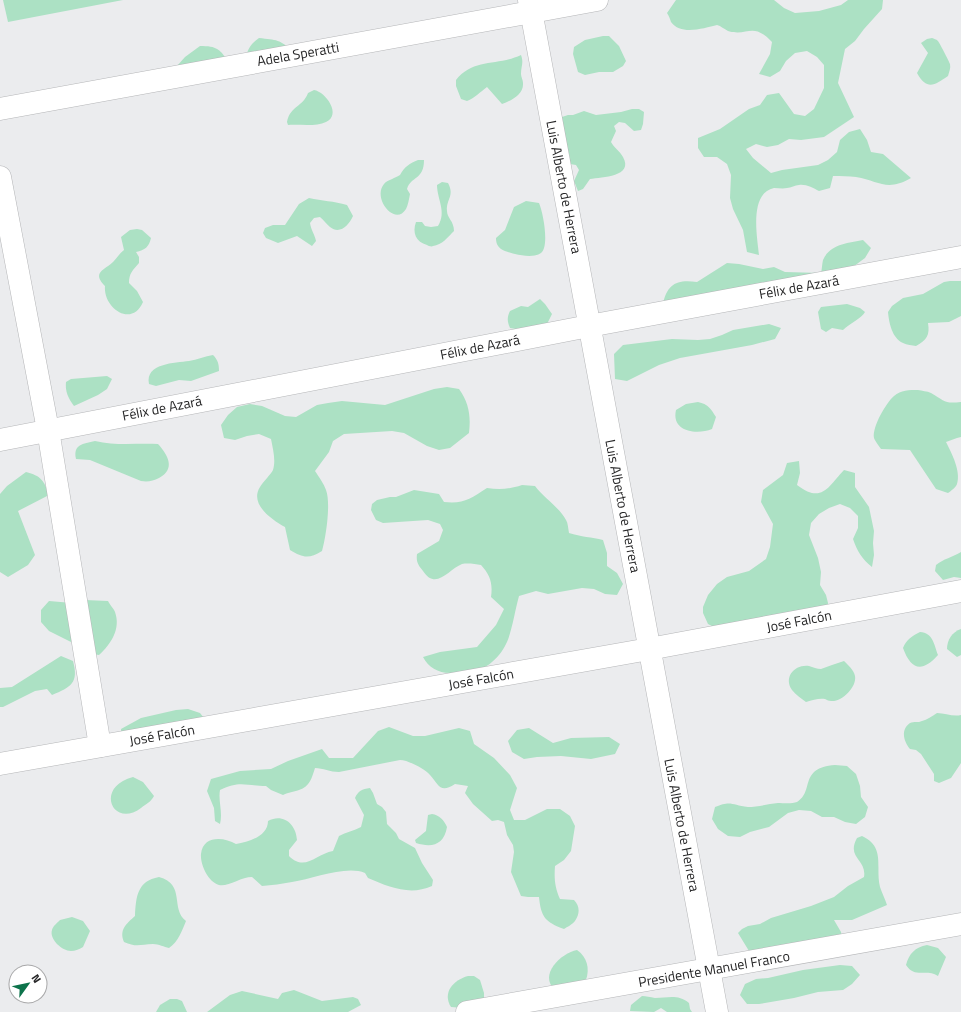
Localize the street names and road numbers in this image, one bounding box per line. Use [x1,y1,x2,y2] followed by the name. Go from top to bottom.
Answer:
[255,36,341,71] street label: Adela Speratti
[541,118,588,255] street label: Luis Alberto de Herrera
[757,269,841,304] street label: Félix de Azará
[438,328,522,365] street label: Félix de Azará
[120,389,204,426] street label: Félix de Azará
[600,437,647,574] street label: Luis Alberto de Herrera
[764,604,833,637] street label: José Falcón
[447,662,515,695] street label: José Falcón
[128,718,196,751] street label: José Falcón
[659,756,706,893] street label: Luis Alberto de Herrera
[636,945,791,992] street label: Presidente Manuel Franco

